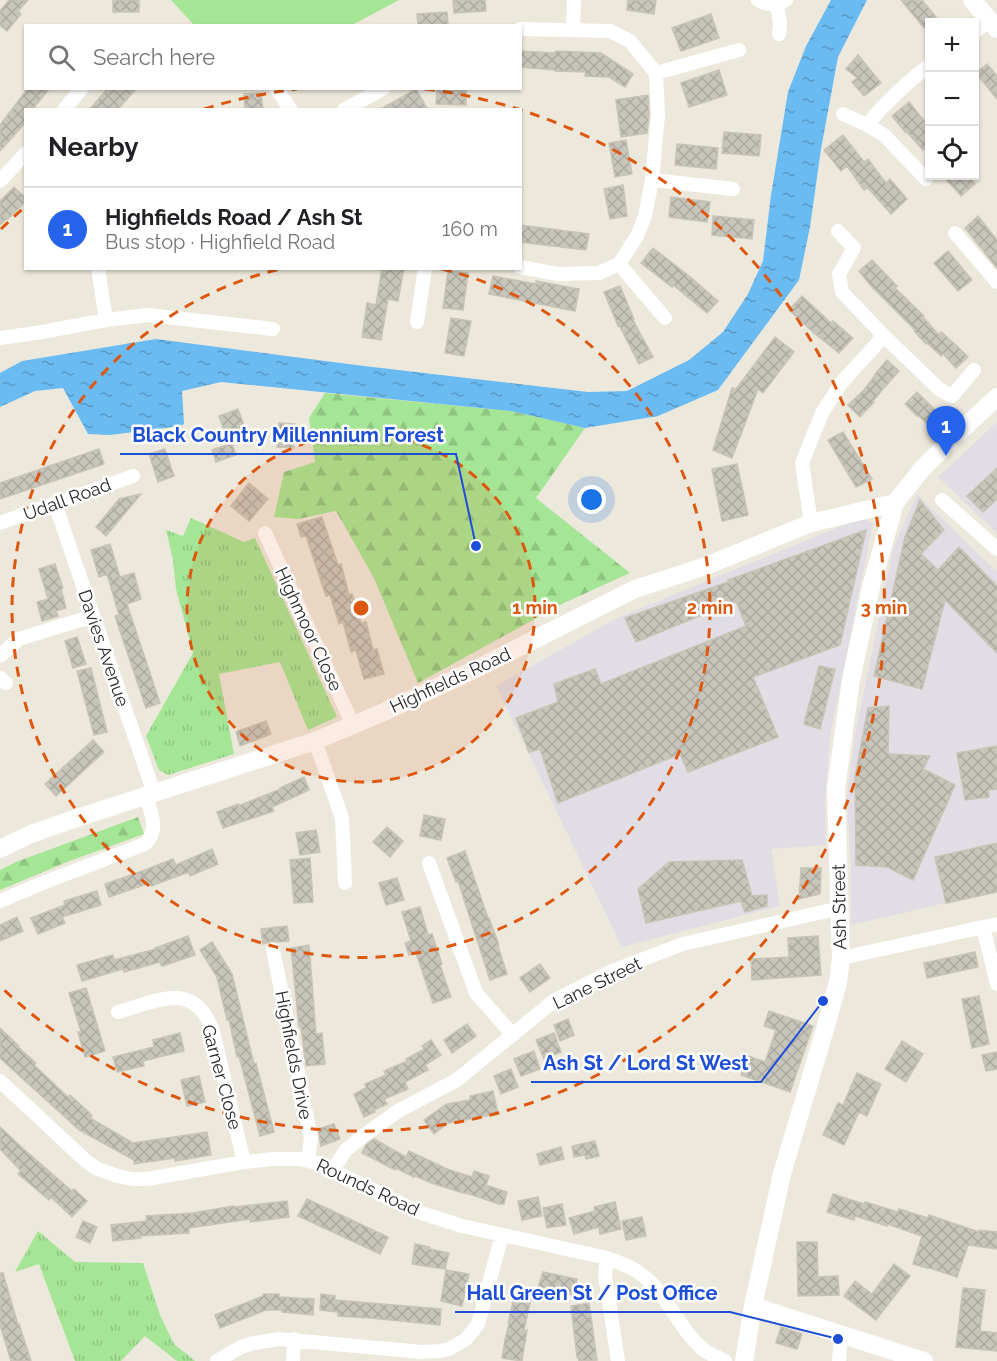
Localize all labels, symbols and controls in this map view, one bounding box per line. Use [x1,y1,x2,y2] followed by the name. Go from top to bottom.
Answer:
[925,18,979,180] map controls
[925,18,979,72] button: +
[24,24,522,90] search box
[45,41,78,74] icon: search
[93,44,215,70] text: Search here
[925,72,979,126] button: −
[925,126,979,180] button: locate
[48,132,138,162] text: Nearby
[105,204,363,230] text: Highfields Road / Ash St
[63,217,72,241] text: 1
[442,217,498,241] text: 160 m
[105,230,335,254] text: Bus stop · Highfield Road
[926,406,966,456] pin: 1
[120,416,456,454] callout: Black Country Millennium Forest
[132,423,444,447] text: Black Country Millennium Forest
[20,473,114,525] street label: Udall Road
[577,485,606,514] your location
[271,564,347,695] street label: Highmoor Close
[74,587,134,710] street label: Davies Avenue
[512,597,558,618] text: 1 min
[687,597,733,618] text: 2 min
[861,597,907,618] text: 3 min
[351,598,371,618] centre of rings
[386,643,514,717] street label: Highfields Road
[828,864,850,950] street label: Ash Street
[549,953,645,1013] street label: Lane Street
[271,989,317,1122] street label: Highfields Drive
[198,1022,246,1132] street label: Garner Close
[531,1044,761,1082] callout: Ash St / Lord St West
[543,1051,749,1075] text: Ash St / Lord St West
[313,1154,423,1220] street label: Rounds Road
[455,1274,730,1312] callout: Hall Green St / Post Office
[467,1281,718,1305] text: Hall Green St / Post Office

